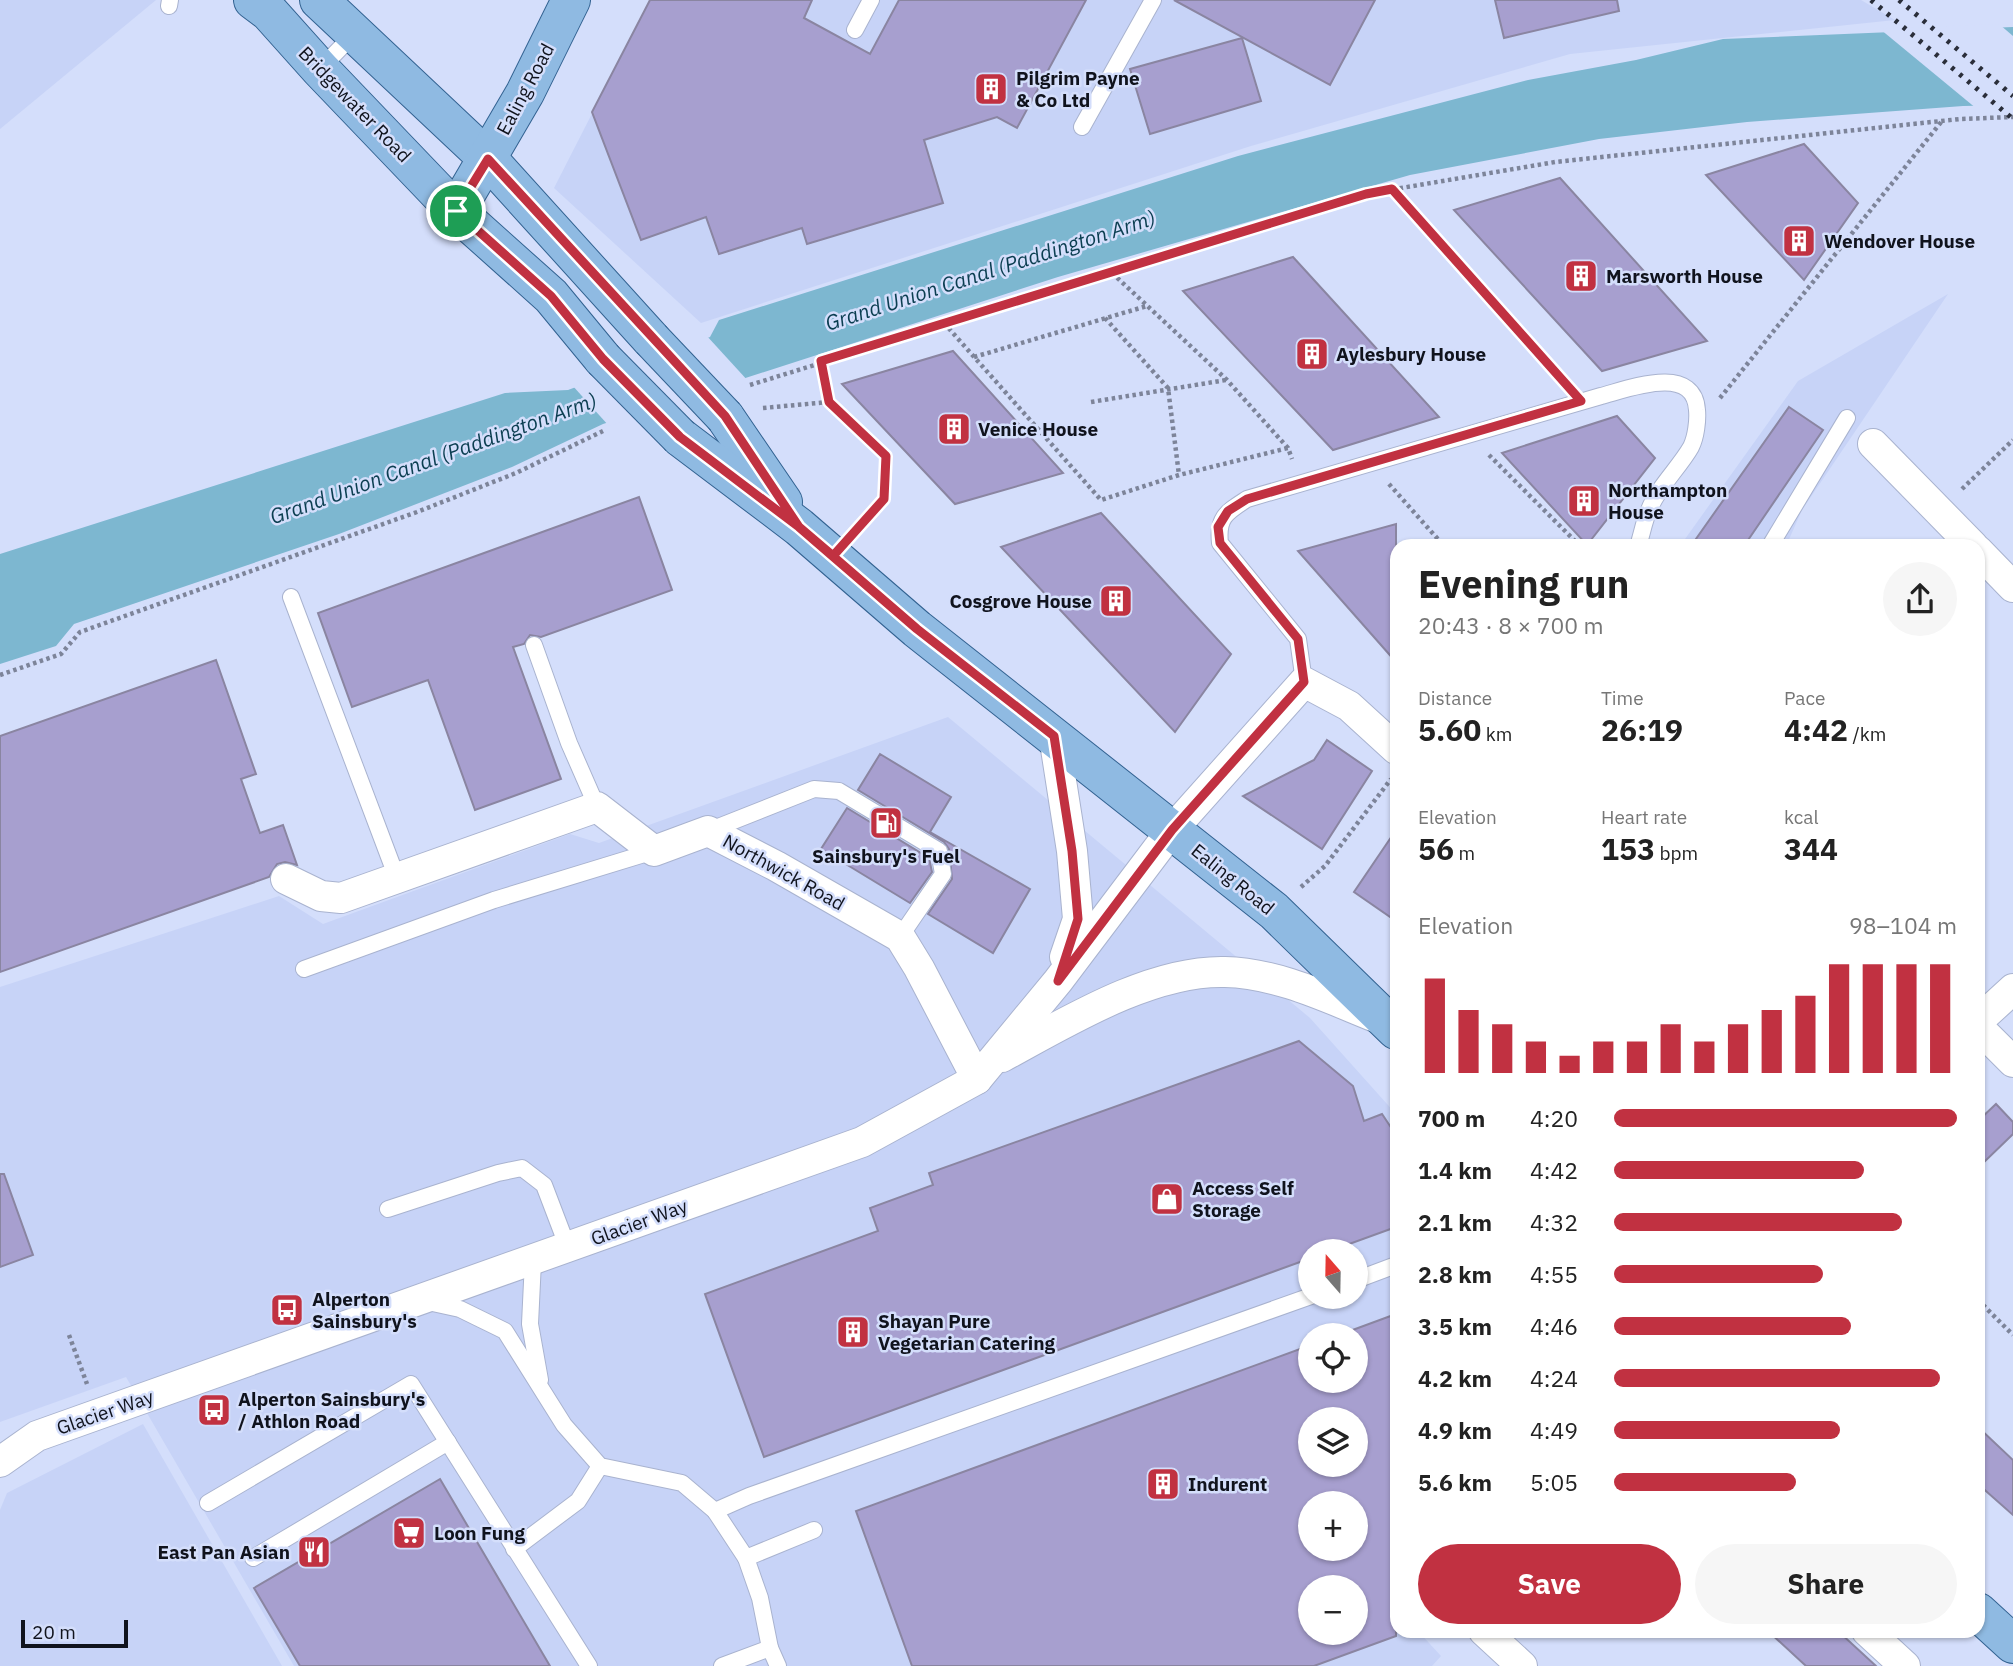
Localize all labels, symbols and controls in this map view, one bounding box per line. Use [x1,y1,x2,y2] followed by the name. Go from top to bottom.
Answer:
[491,39,559,139] street label: Ealing Road
[294,41,416,167] street label: Bridgewater Road
[1016,66,1140,112] place label: Pilgrim Payne & Co Ltd
[972,70,1010,108] building icon: Pilgrim Payne & Co Ltd
[426,181,486,241] pin
[437,192,475,230] icon: arrive
[821,203,1159,337] water label: Grand Union Canal (Paddington Arm)
[1780,222,1818,260] building icon: Wendover House
[1824,229,1975,253] place label: Wendover House
[1562,257,1600,295] building icon: Marsworth House
[1606,264,1763,288] place label: Marsworth House
[1293,335,1331,373] building icon: Aylesbury House
[1336,342,1486,366] place label: Aylesbury House
[266,386,600,530] water label: Grand Union Canal (Paddington Arm)
[935,410,973,448] building icon: Venice House
[978,417,1098,441] place label: Venice House
[1608,478,1727,524] place label: Northampton House
[1565,482,1603,520] building icon: Northampton House
[1418,559,1629,608] text: Evening run
[1883,562,1957,636] button: share
[1097,582,1135,620] building icon: Cosgrove House
[949,589,1092,613] place label: Cosgrove House
[1418,610,1604,640] text: 20:43 · 8 × 700 m
[1418,686,1492,710] text: Distance
[1601,686,1644,710] text: Time
[1784,686,1825,710] text: Pace
[1418,710,1481,749] text: 5.60
[1601,710,1683,749] text: 26:19
[1784,710,1848,749] text: 4:42
[1481,722,1512,746] text: km
[1848,722,1886,746] text: /km
[867,804,905,842] fuel station icon: Sainsbury's Fuel
[1418,805,1497,829] text: Elevation
[1601,805,1687,829] text: Heart rate
[1784,805,1819,829] text: kcal
[719,829,849,915] street label: Northwick Road
[1418,829,1454,868] text: 56
[1601,829,1655,868] text: 153
[1784,829,1838,868] text: 344
[1187,838,1279,920] street label: Ealing Road
[1454,841,1475,865] text: m
[1655,841,1698,865] text: bpm
[812,844,960,868] place label: Sainsbury's Fuel
[1418,910,1513,940] text: Elevation
[1849,910,1957,940] text: 98–104 m
[1418,1103,1485,1133] text: 700 m
[1530,1103,1578,1133] text: 4:20
[1418,1155,1492,1185] text: 1.4 km
[1530,1155,1578,1185] text: 4:42
[1192,1176,1294,1222] place label: Access Self Storage
[1148,1180,1186,1218] shop icon: Access Self Storage
[587,1193,691,1251] street label: Glacier Way
[1418,1207,1492,1237] text: 2.1 km
[1530,1207,1578,1237] text: 4:32
[1298,1239,1368,1309] north arrow
[1298,1239,1368,1645] map controls
[1418,1259,1492,1289] text: 2.8 km
[1530,1259,1578,1289] text: 4:55
[312,1287,417,1333] place label: Alperton Sainsbury's
[268,1291,306,1329] bus stop icon: Alperton Sainsbury's
[878,1309,1056,1355] place label: Shayan Pure Vegetarian Catering
[1418,1311,1492,1341] text: 3.5 km
[1530,1311,1578,1341] text: 4:46
[834,1313,872,1351] building icon: Shayan Pure Vegetarian Catering
[1298,1323,1368,1393] button: locate
[1418,1363,1492,1393] text: 4.2 km
[1530,1363,1578,1393] text: 4:24
[53,1384,157,1440] street label: Glacier Way
[238,1387,425,1433] place label: Alperton Sainsbury's / Athlon Road
[195,1391,233,1429] bus stop icon: Alperton Sainsbury's / Athlon Road
[1298,1407,1368,1477] button: layers
[1418,1415,1492,1445] text: 4.9 km
[1530,1415,1578,1445] text: 4:49
[1144,1465,1182,1503] building icon: Indurent
[1418,1467,1492,1497] text: 5.6 km
[1530,1467,1578,1497] text: 5:05
[1188,1472,1267,1496] place label: Indurent
[1298,1491,1368,1561] button: +
[390,1514,428,1552] supermarket icon: Loon Fung
[434,1521,525,1545] place label: Loon Fung
[295,1533,333,1571] restaurant icon: East Pan Asian
[158,1540,290,1564] place label: East Pan Asian
[1418,1544,1681,1624] button: Save
[1695,1544,1957,1624] button: Share
[1298,1575,1368,1645] button: −
[21,1617,128,1649] scale bar
[32,1620,76,1644] text: 20 m

